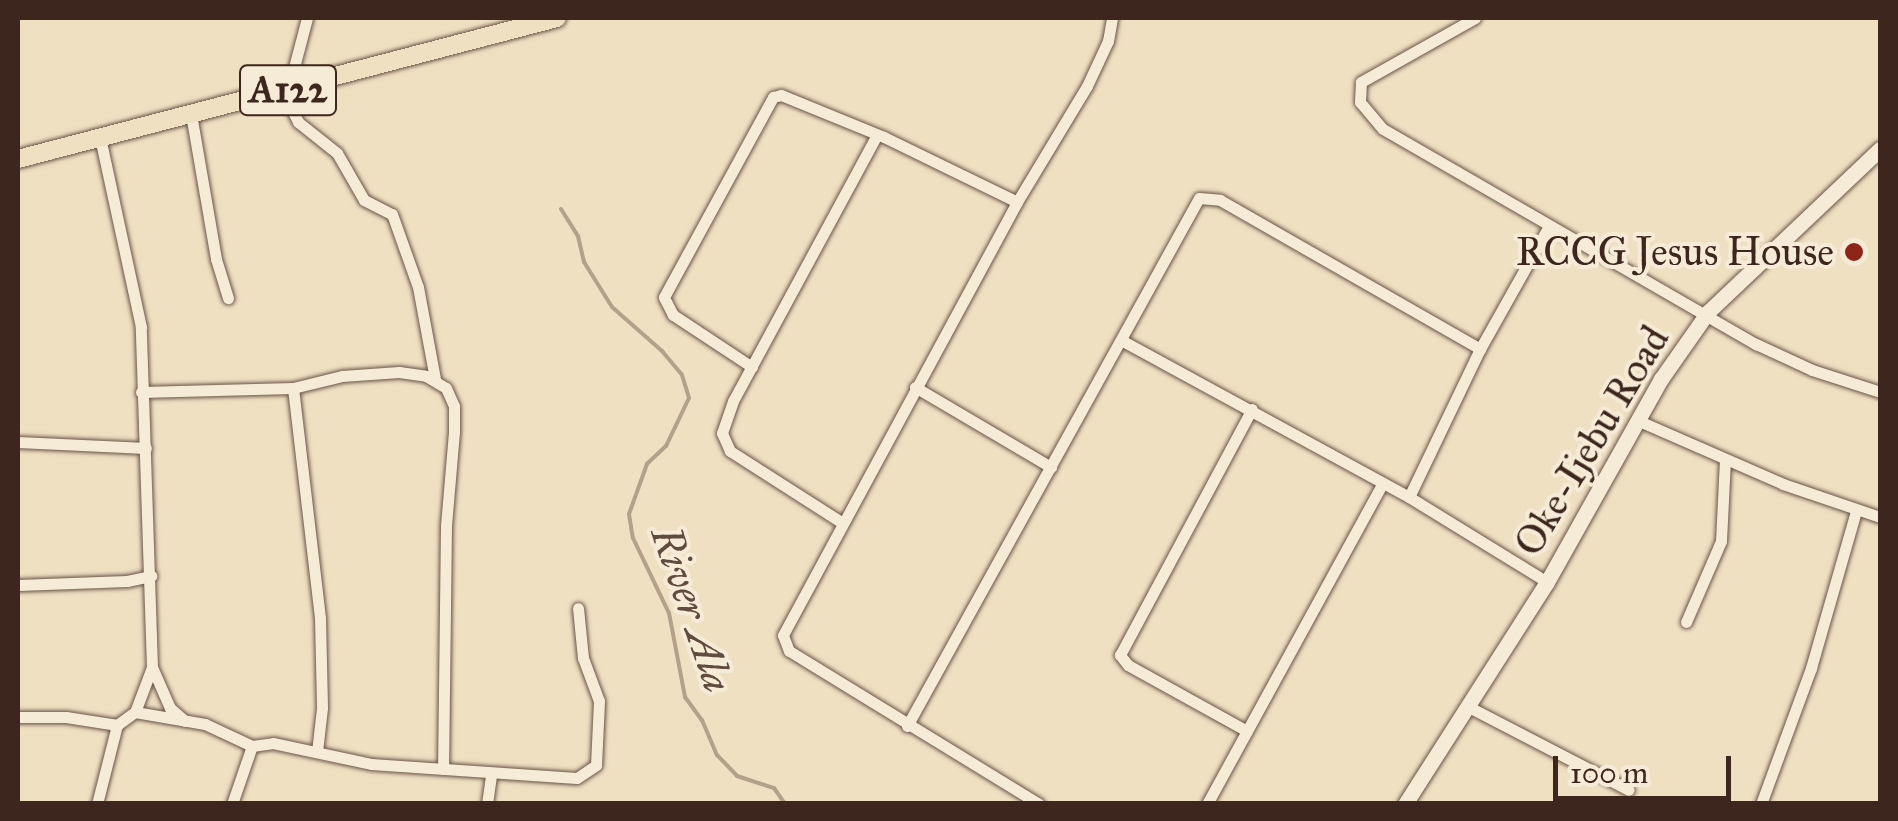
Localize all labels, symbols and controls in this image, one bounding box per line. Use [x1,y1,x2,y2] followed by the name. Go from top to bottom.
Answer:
[238,57,338,123] road number: A122
[1516,228,1834,276] place label: RCCG Jesus House
[1843,241,1865,263] marker: RCCG Jesus House
[1505,317,1679,565] street label: Oke-Ijebu Road
[640,520,744,698] water label: River Ala
[1558,736,1736,798] scale bar
[1570,755,1648,791] text: 100 m

